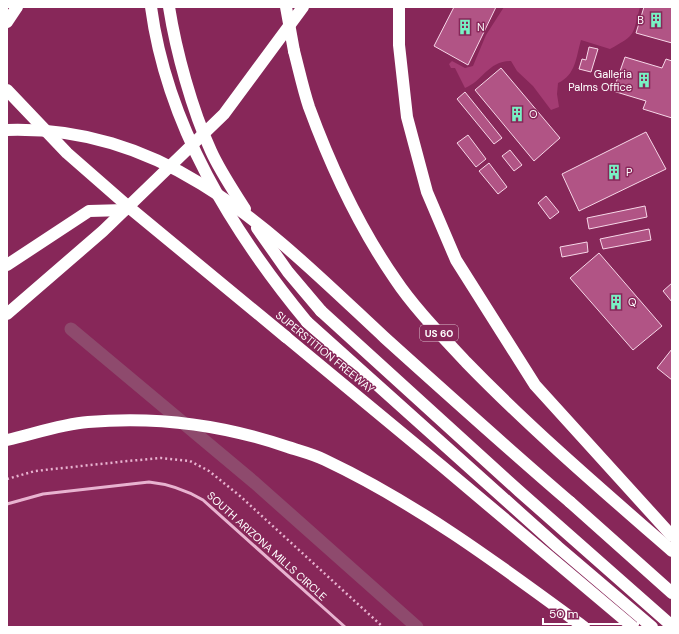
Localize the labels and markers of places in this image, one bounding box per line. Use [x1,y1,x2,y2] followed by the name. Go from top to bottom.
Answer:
[647,11,665,29] building icon: B
[637,13,644,27] place label: B
[456,18,474,36] building icon: N
[477,20,485,34] place label: N
[568,67,632,94] place label: Galleria Palms Office
[635,71,653,89] building icon: Galleria Palms Office
[508,105,526,123] building icon: O
[529,107,538,121] place label: O
[605,163,623,181] building icon: P
[626,165,632,179] place label: P
[607,293,625,311] building icon: Q
[628,295,637,309] place label: Q

